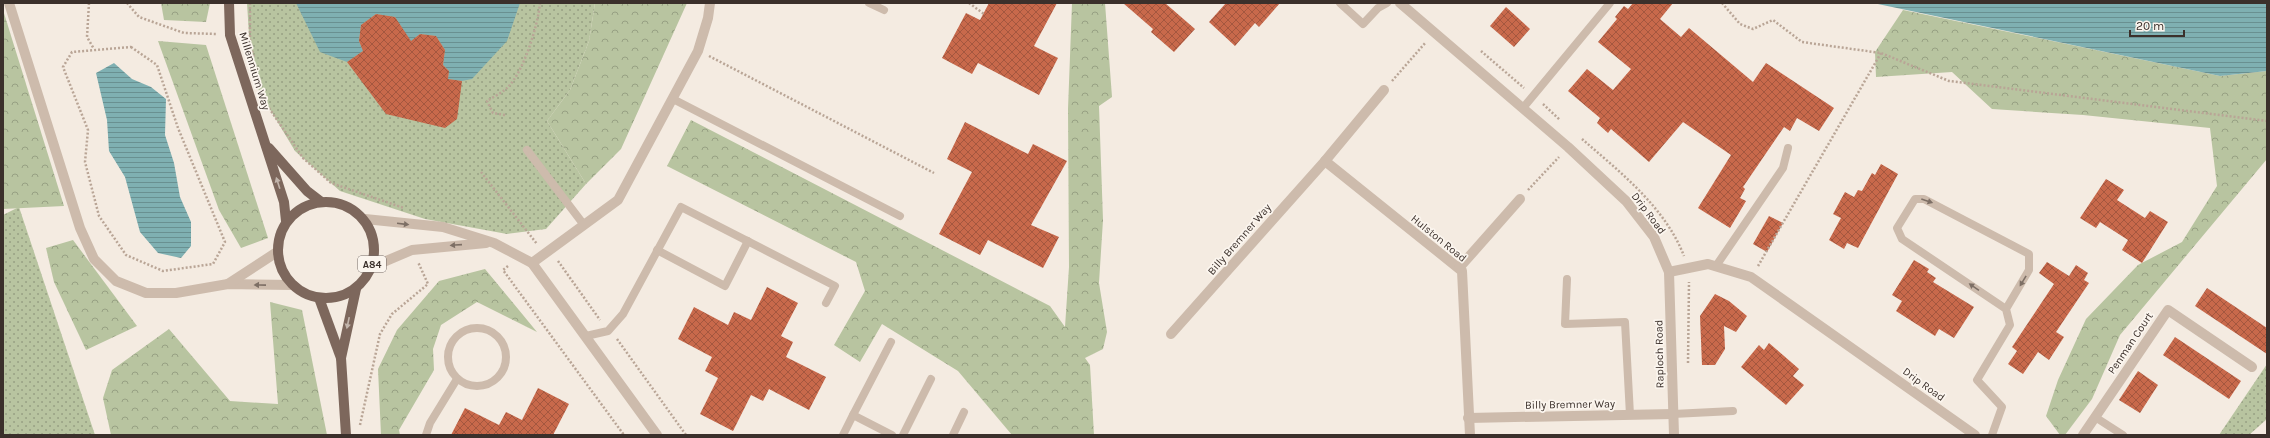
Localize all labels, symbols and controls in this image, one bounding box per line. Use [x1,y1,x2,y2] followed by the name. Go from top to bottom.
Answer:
[2130,12,2184,38] scale bar
[2136,19,2164,33] text: 20 m
[236,30,273,112] street label: Millennium Way
[275,177,281,189] one-way arrow
[1629,190,1669,237] street label: Drip Road
[1921,199,1933,205] one-way arrow
[1205,201,1274,278] street label: Billy Bremner Way
[1408,212,1469,265] street label: Hulston Road
[397,221,409,227] one-way arrow
[450,242,462,249] one-way arrow
[358,256,386,272] road number: A84
[2019,275,2026,287] one-way arrow
[253,282,266,288] one-way arrow
[1969,283,1979,291] one-way arrow
[2105,310,2156,377] street label: Penman Court
[345,317,351,329] one-way arrow
[1652,320,1667,388] street label: Raploch Road
[1900,365,1947,404] street label: Drip Road
[1525,397,1615,412] street label: Billy Bremner Way

